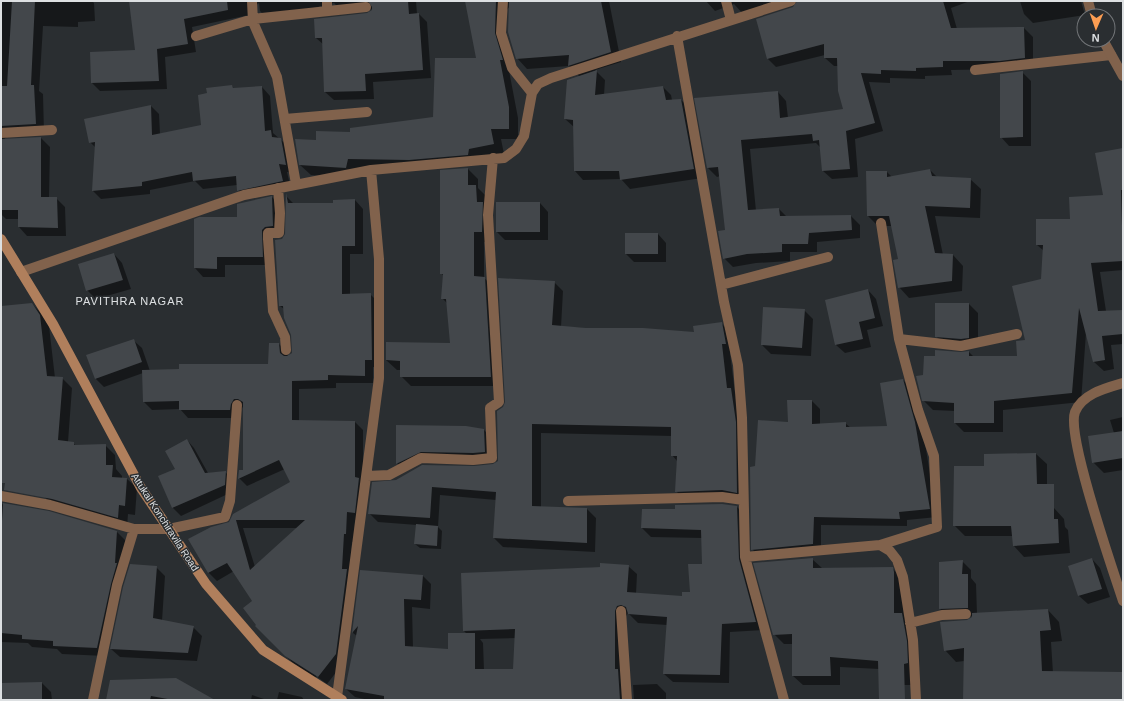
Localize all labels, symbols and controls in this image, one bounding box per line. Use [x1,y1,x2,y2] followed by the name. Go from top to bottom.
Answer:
[1076,8,1116,48] north arrow
[1091,32,1100,44] text: N
[76,295,184,307] district label: PAVITHRA NAGAR
[129,471,201,573] street label: Attukal Konchiravila Road

